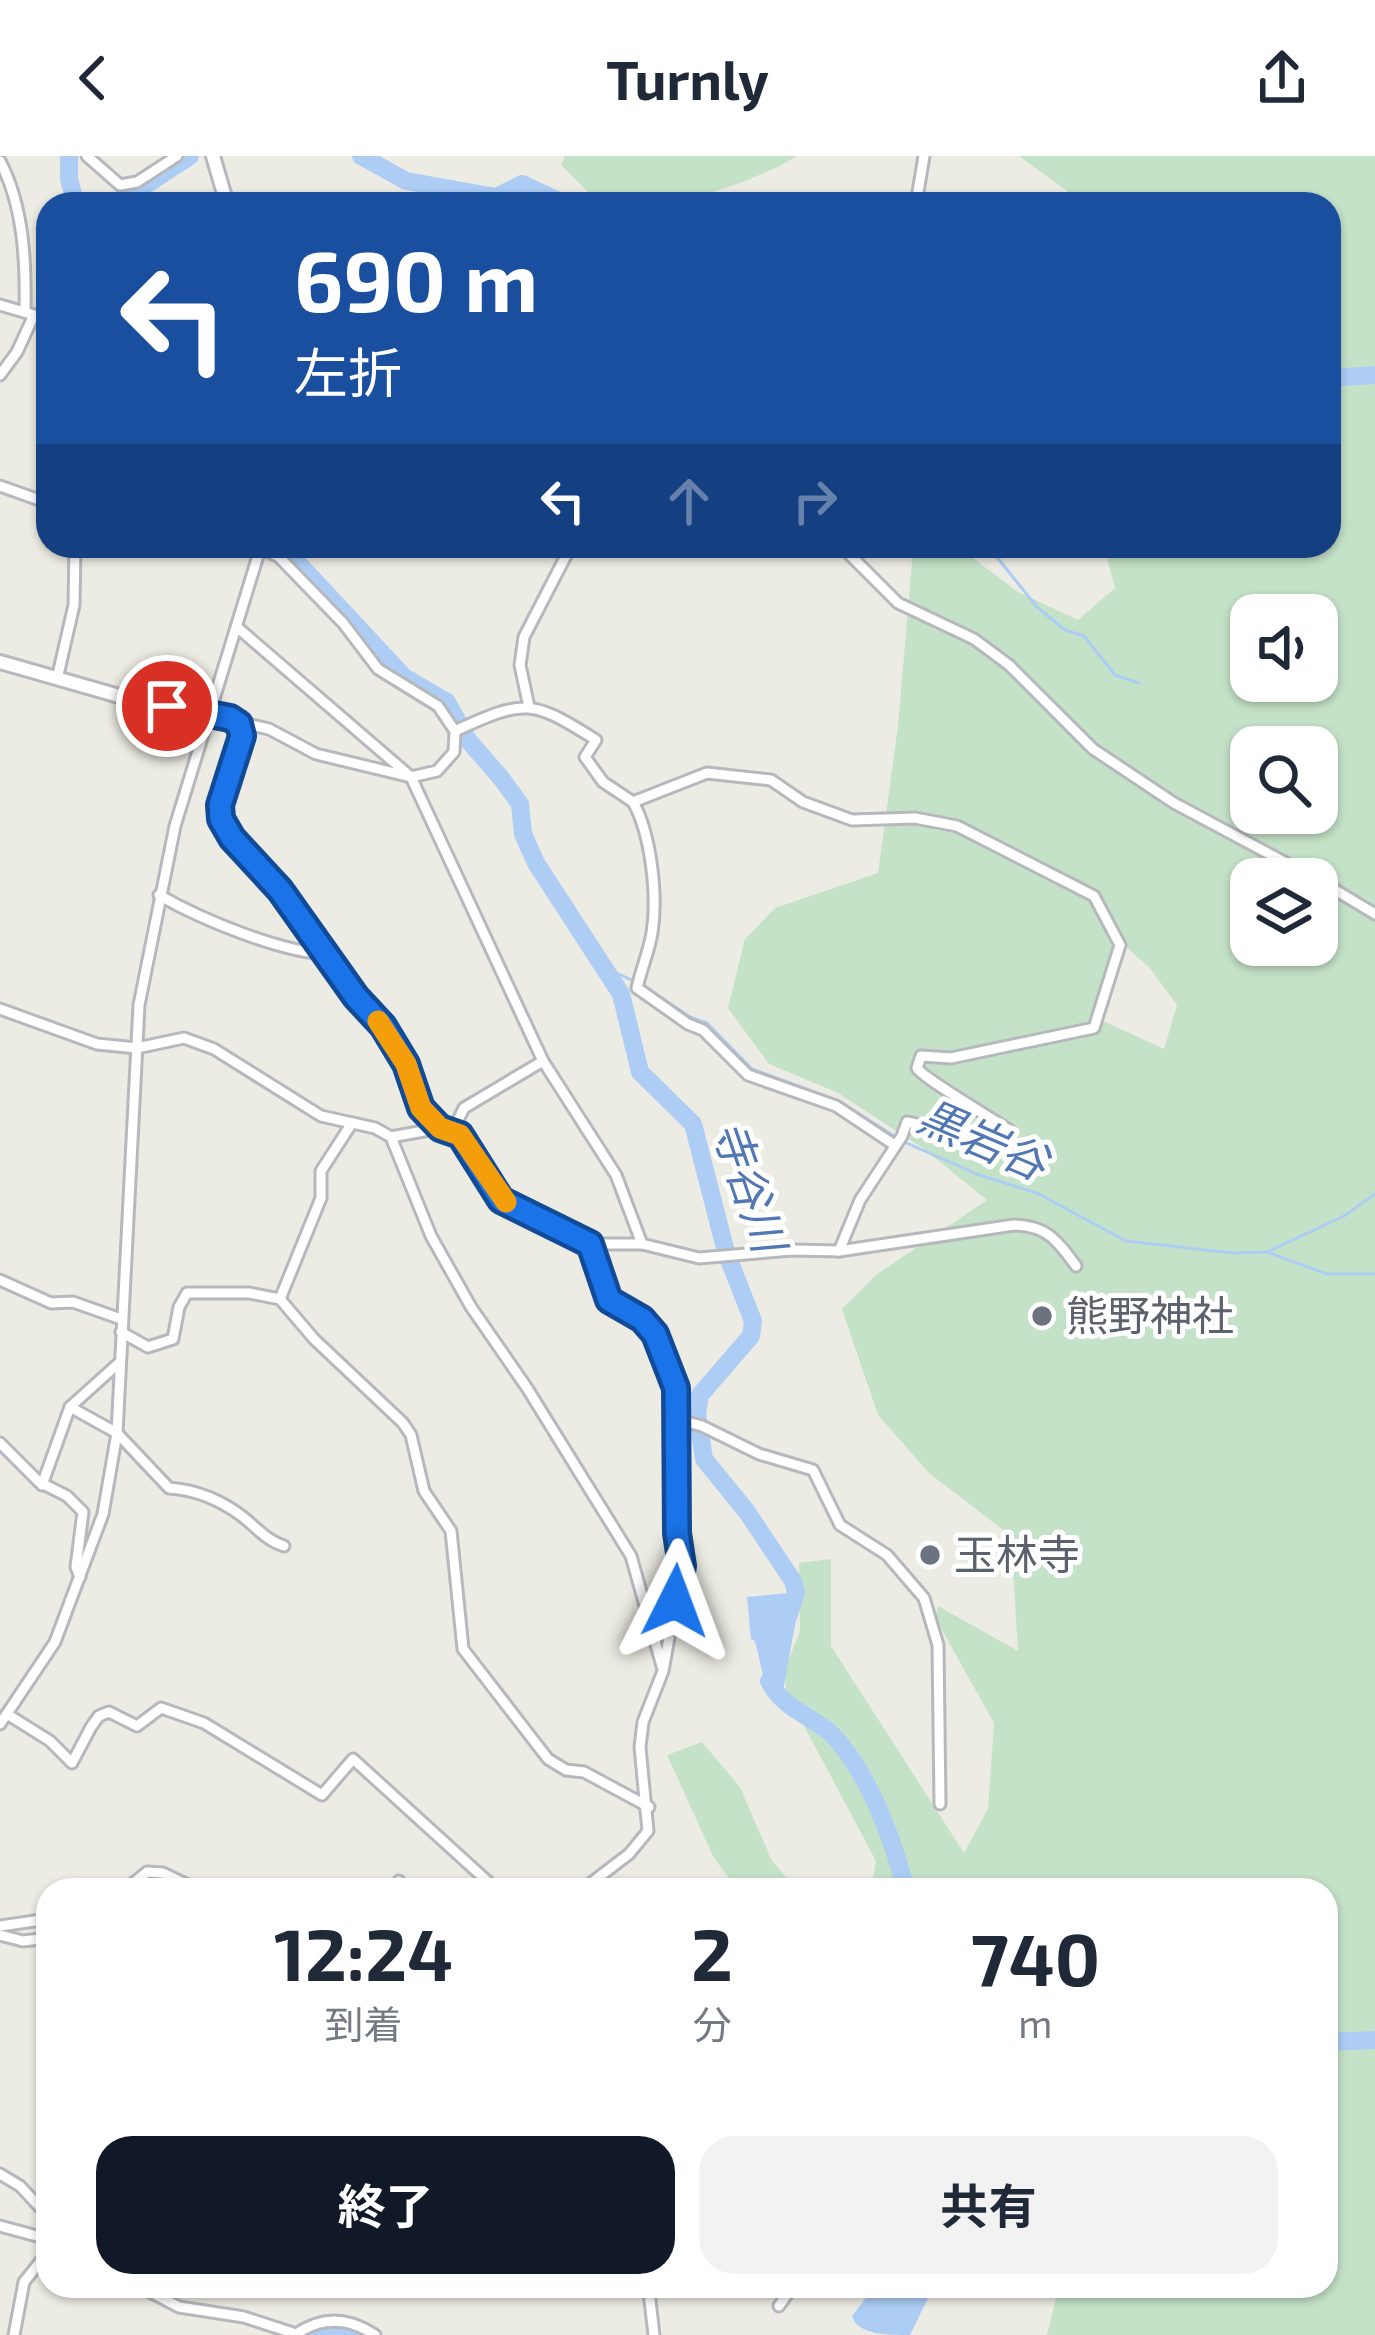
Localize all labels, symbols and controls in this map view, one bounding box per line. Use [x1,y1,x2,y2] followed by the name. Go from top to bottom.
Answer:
[60,45,126,111] icon: back
[1249,45,1315,111] icon: share
[606,46,769,111] text: Turnly
[294,228,538,329] text: 690 m
[96,240,252,396] icon: left
[294,339,402,404] text: 左折
[530,468,596,534] icon: left
[656,468,722,534] icon: ahead
[782,468,848,534] icon: right
[1230,594,1338,966] map controls
[1230,594,1338,702] button: sound
[116,655,218,757] pin
[134,673,200,739] icon: arrive
[1230,726,1338,834] button: search
[1230,858,1338,966] button: layers
[911,1087,1060,1191] water label: 黒岩谷
[703,1113,800,1262] water label: 寺谷川
[1066,1289,1234,1339] place label: 熊野神社
[1029,1303,1055,1329] marker: 熊野神社
[954,1528,1080,1578] place label: 玉林寺
[612,1538,738,1664] position arrow
[917,1542,943,1568] marker: 玉林寺
[274,1909,453,1995] text: 12:24
[691,1909,733,1995] text: 2
[971,1914,1100,2000] text: 740
[1018,1999,1052,2046] text: m
[324,2000,403,2047] text: 到着
[692,2000,731,2047] text: 分
[96,2136,675,2274] button: 終了
[699,2136,1278,2274] button: 共有

